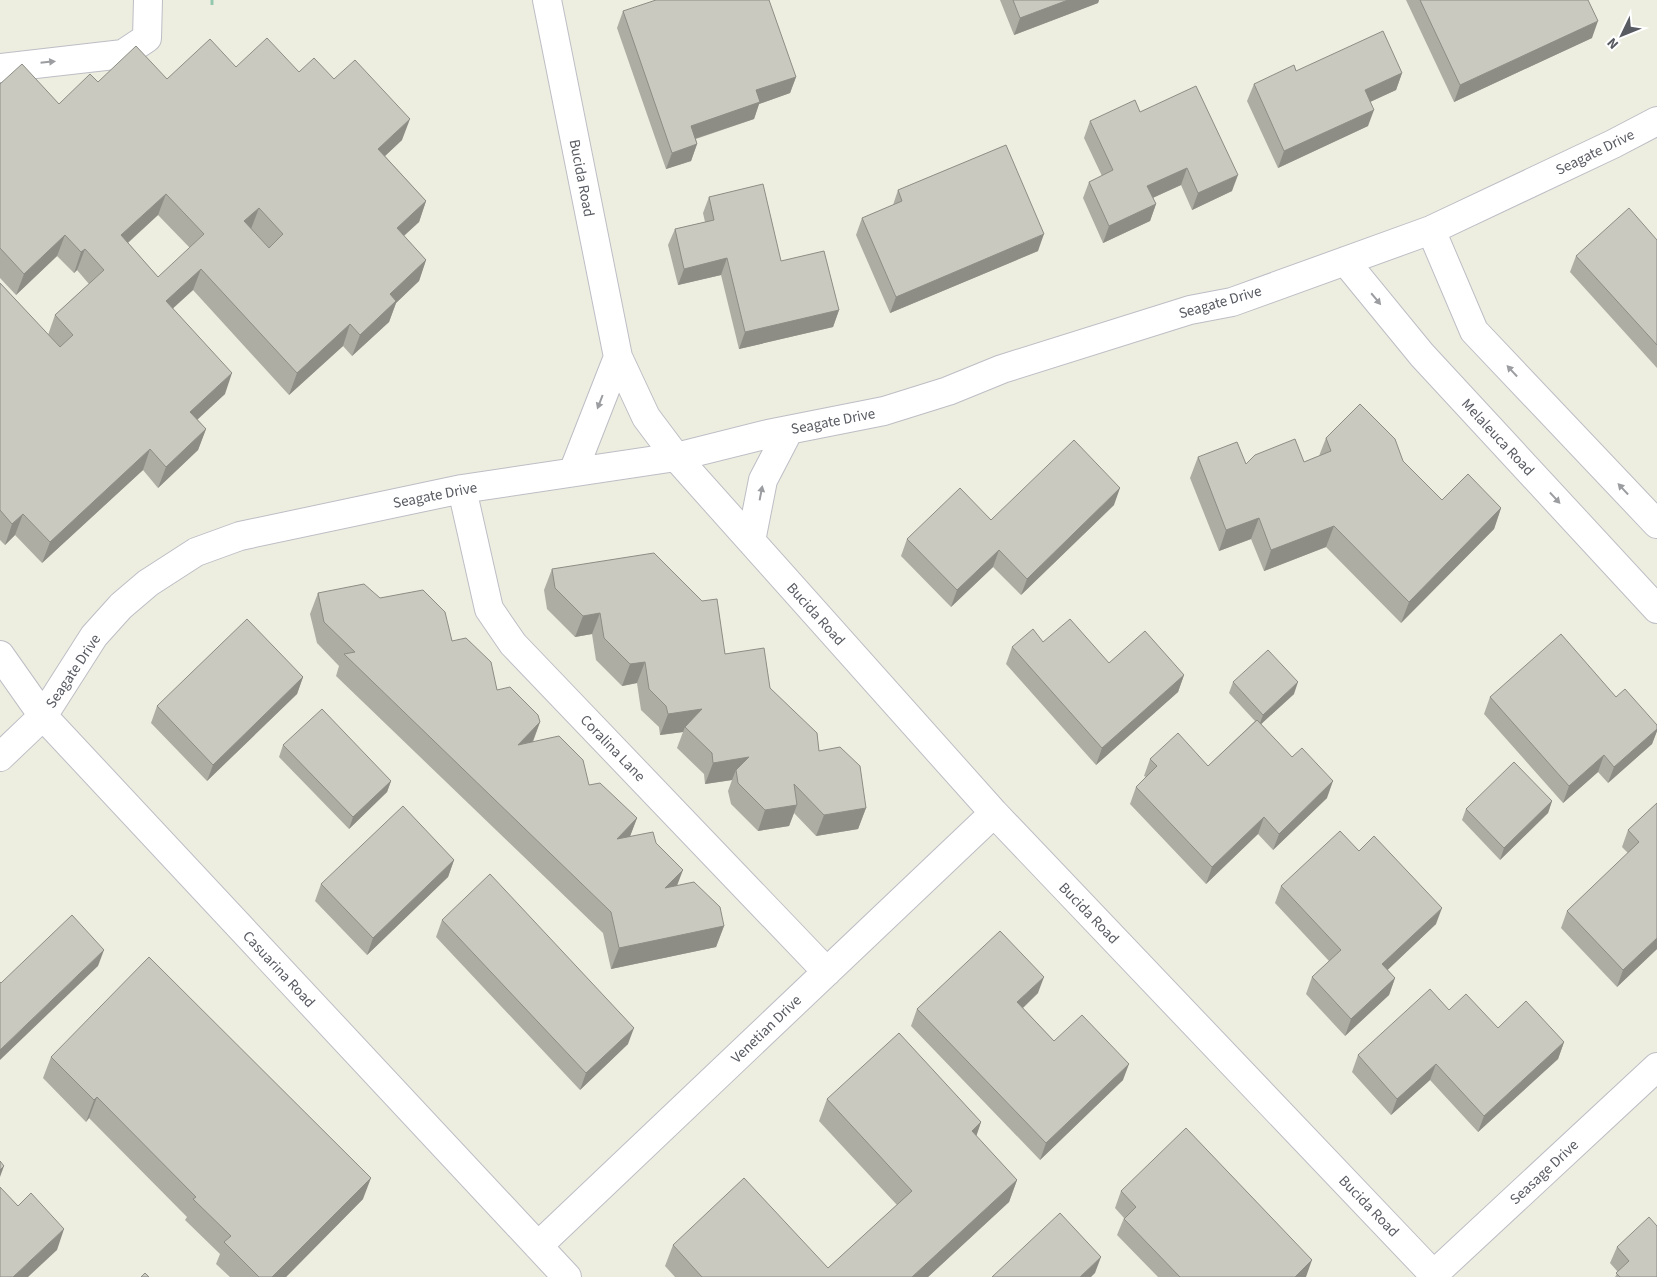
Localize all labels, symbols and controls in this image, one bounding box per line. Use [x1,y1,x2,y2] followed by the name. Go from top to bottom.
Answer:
[1597,10,1647,60] north arrow
[1603,33,1624,53] text: N
[41,58,57,66] one-way arrow
[1552,124,1638,181] street label: Seagate Drive
[564,138,599,219] street label: Bucida Road
[1176,281,1264,324] street label: Seagate Drive
[1370,293,1381,305] one-way arrow
[1506,365,1518,377] one-way arrow
[1456,394,1539,481] street label: Melaleuca Road
[596,395,604,410] one-way arrow
[789,403,877,440] street label: Seagate Drive
[391,477,479,514] street label: Seagate Drive
[1618,483,1630,495] one-way arrow
[757,485,765,501] one-way arrow
[1549,491,1561,503] one-way arrow
[782,578,850,651] street label: Bucida Road
[41,630,106,713] street label: Seagate Drive
[575,710,650,787] street label: Coralina Lane
[1054,878,1123,949] street label: Bucida Road
[238,926,320,1012] street label: Casuarina Road
[727,990,806,1068] street label: Venetian Drive
[1505,1135,1583,1210] street label: Seasage Drive
[1334,1171,1403,1242] street label: Bucida Road

